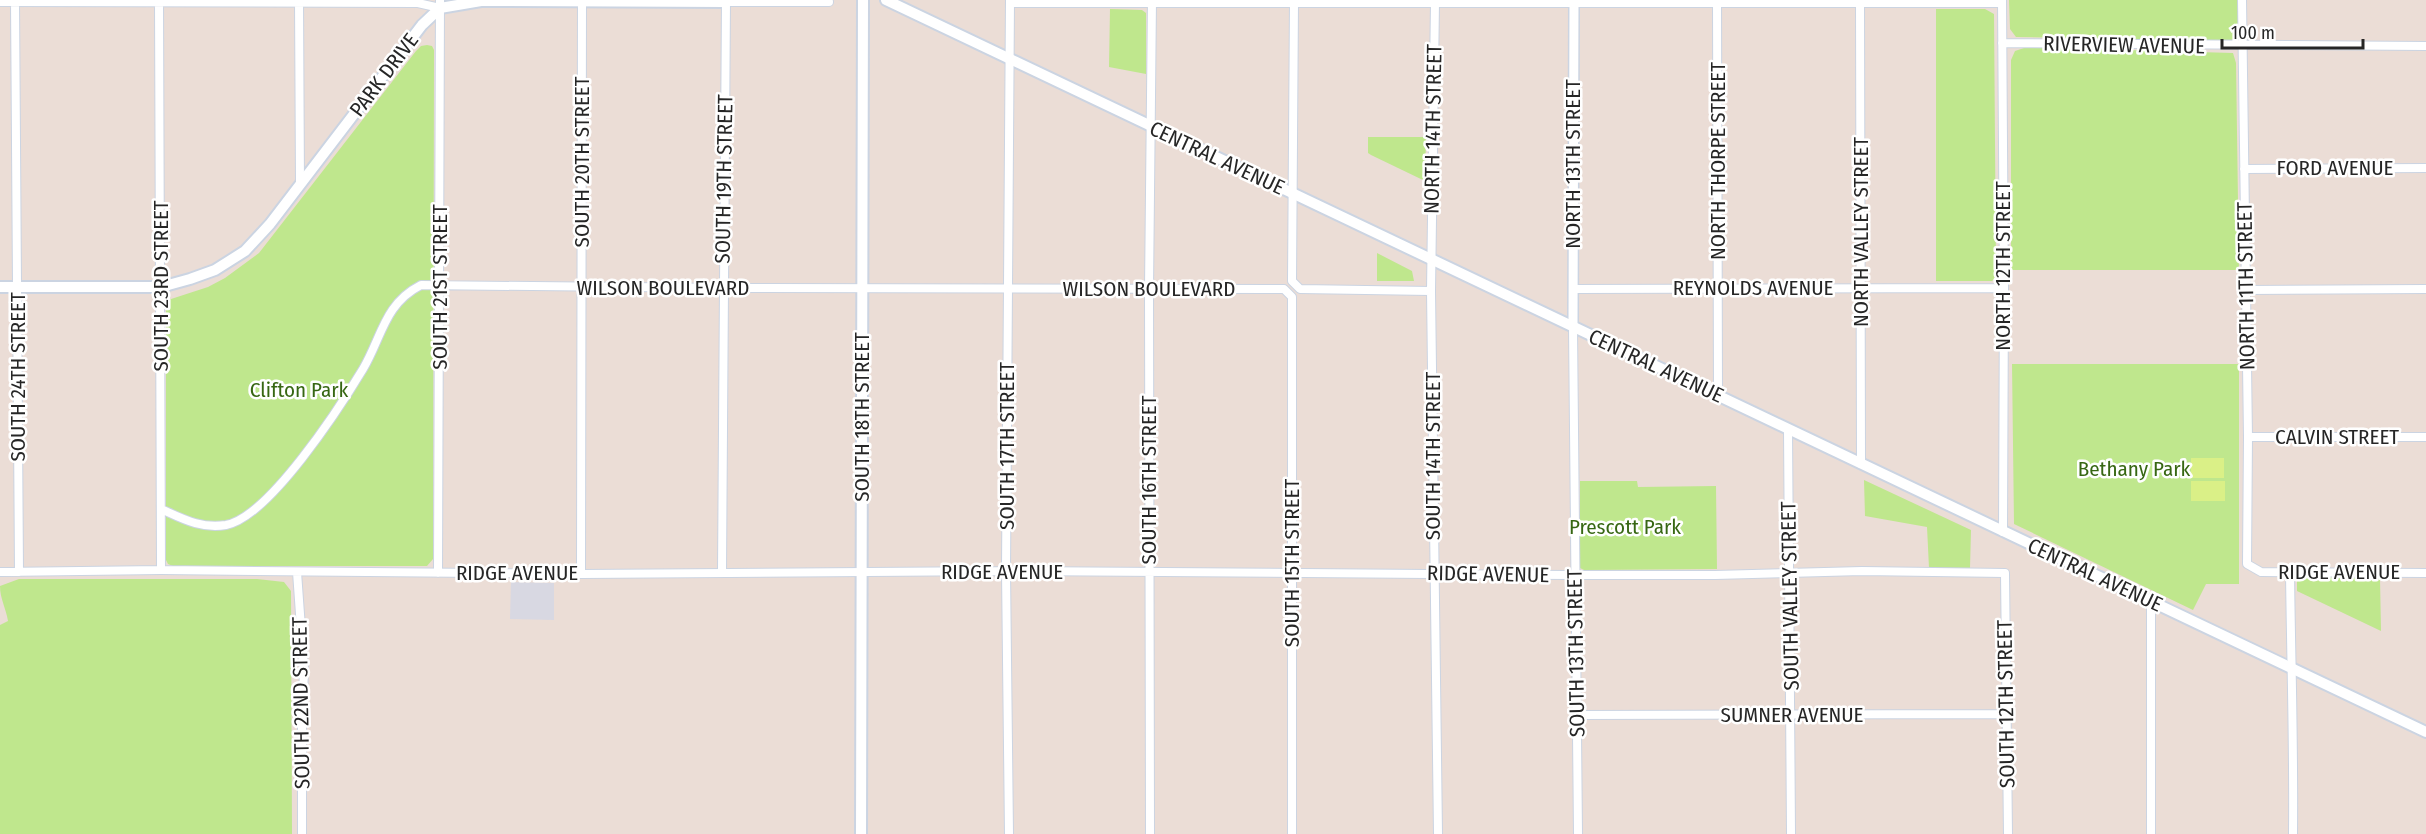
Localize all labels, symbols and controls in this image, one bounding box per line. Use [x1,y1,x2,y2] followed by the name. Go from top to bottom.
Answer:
[2222,12,2363,50] scale bar
[2231,22,2275,44] text: 100 m
[344,28,424,122] street label: PARK DRIVE
[2043,31,2205,59] street label: RIVERVIEW AVENUE
[1419,44,1447,214] street label: NORTH 14TH STREET
[1705,62,1731,260] street label: NORTH THORPE STREET
[569,76,595,247] street label: SOUTH 20TH STREET
[1560,79,1586,249] street label: NORTH 13TH STREET
[710,94,738,264] street label: SOUTH 19TH STREET
[1145,115,1289,201] street label: CENTRAL AVENUE
[1848,137,1874,327] street label: NORTH VALLEY STREET
[2277,155,2394,181] street label: FORD AVENUE
[1990,181,2016,351] street label: NORTH 12TH STREET
[148,200,174,372] street label: SOUTH 23RD STREET
[2232,201,2260,370] street label: NORTH 11TH STREET
[427,204,453,370] street label: SOUTH 21ST STREET
[577,275,749,301] street label: WILSON BOULEVARD
[1673,275,1833,301] street label: REYNOLDS AVENUE
[1063,276,1235,302] street label: WILSON BOULEVARD
[5,292,31,462] street label: SOUTH 24TH STREET
[1584,323,1728,409] street label: CENTRAL AVENUE
[849,332,875,502] street label: SOUTH 18TH STREET
[994,362,1020,530] street label: SOUTH 17TH STREET
[1420,371,1446,540] street label: SOUTH 14TH STREET
[250,377,349,403] park label: Clifton Park
[1136,395,1162,564] street label: SOUTH 16TH STREET
[2275,424,2399,450] street label: CALVIN STREET
[2078,456,2191,482] park label: Bethany Park
[1279,479,1305,647] street label: SOUTH 15TH STREET
[1775,501,1805,691] street label: SOUTH VALLEY STREET
[1569,514,1681,540] park label: Prescott Park
[2023,532,2167,618] street label: CENTRAL AVENUE
[941,559,1063,585] street label: RIDGE AVENUE
[2278,559,2400,585] street label: RIDGE AVENUE
[456,560,578,586] street label: RIDGE AVENUE
[1427,560,1549,588] street label: RIDGE AVENUE
[1562,568,1590,737] street label: SOUTH 13TH STREET
[286,616,316,789] street label: SOUTH 22ND STREET
[1992,619,2020,788] street label: SOUTH 12TH STREET
[1721,702,1864,728] street label: SUMNER AVENUE

